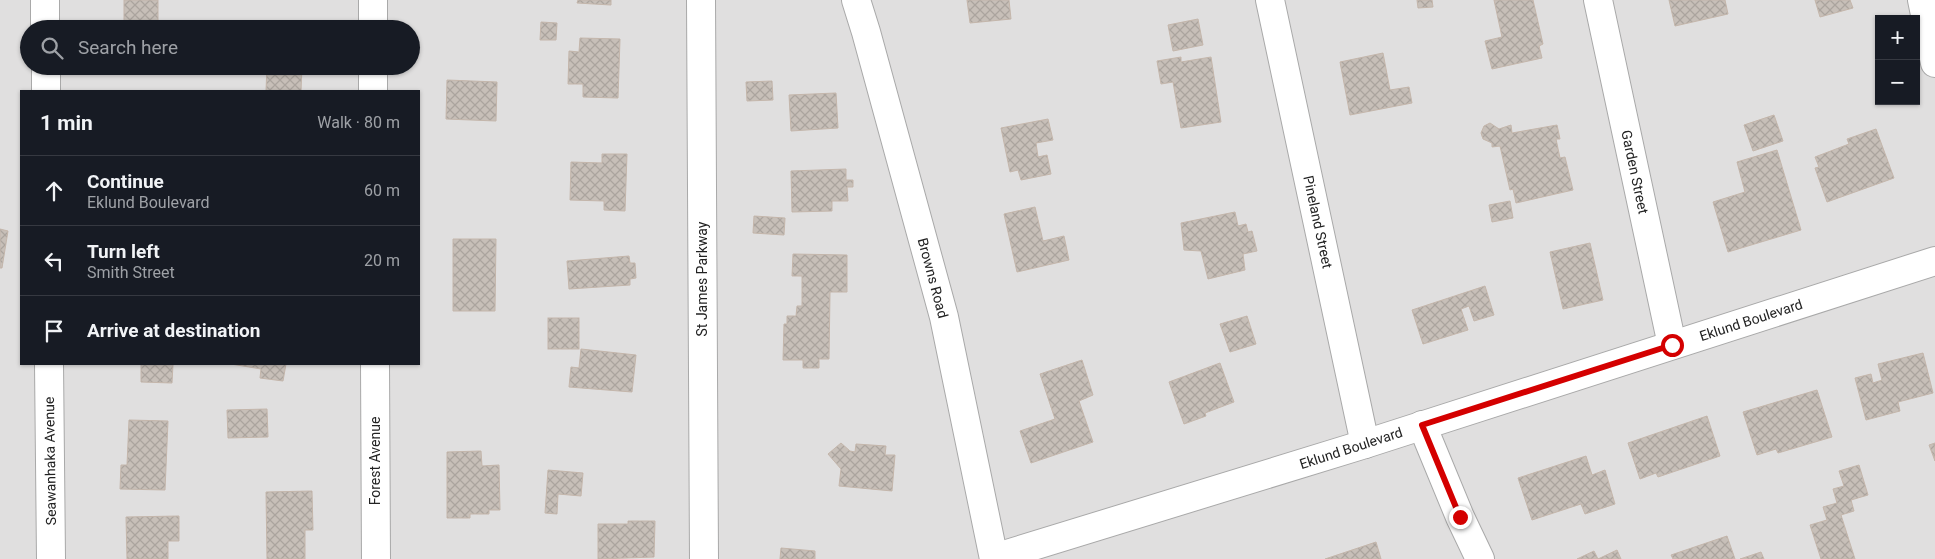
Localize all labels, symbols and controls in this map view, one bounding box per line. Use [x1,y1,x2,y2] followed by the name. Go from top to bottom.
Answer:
[1875,15,1920,105] map controls
[1875,15,1920,60] button: +
[20,20,420,75] search box
[38,34,66,62] icon: search
[78,36,178,59] text: Search here
[1875,60,1920,105] button: −
[40,111,93,135] text: 1 min
[317,113,400,132] text: Walk · 80 m
[1618,129,1652,216] street label: Garden Street
[87,170,164,193] text: Continue
[1300,174,1336,270] street label: Pineland Street
[40,177,68,205] icon: ahead
[364,181,400,200] text: 60 m
[87,193,210,212] text: Eklund Boulevard
[694,221,710,336] street label: St James Parkway
[915,236,951,320] street label: Browns Road
[87,240,160,263] text: Turn left
[40,247,68,275] icon: left
[364,251,400,270] text: 20 m
[87,263,175,282] text: Smith Street
[1698,296,1804,344] street label: Eklund Boulevard
[40,317,68,345] icon: arrive
[87,319,260,342] text: Arrive at destination
[1661,334,1684,357] route start
[41,397,59,525] street label: Seawanhaka Avenue
[367,417,383,505] street label: Forest Avenue
[1298,424,1404,472] street label: Eklund Boulevard
[1449,506,1472,529] route end

